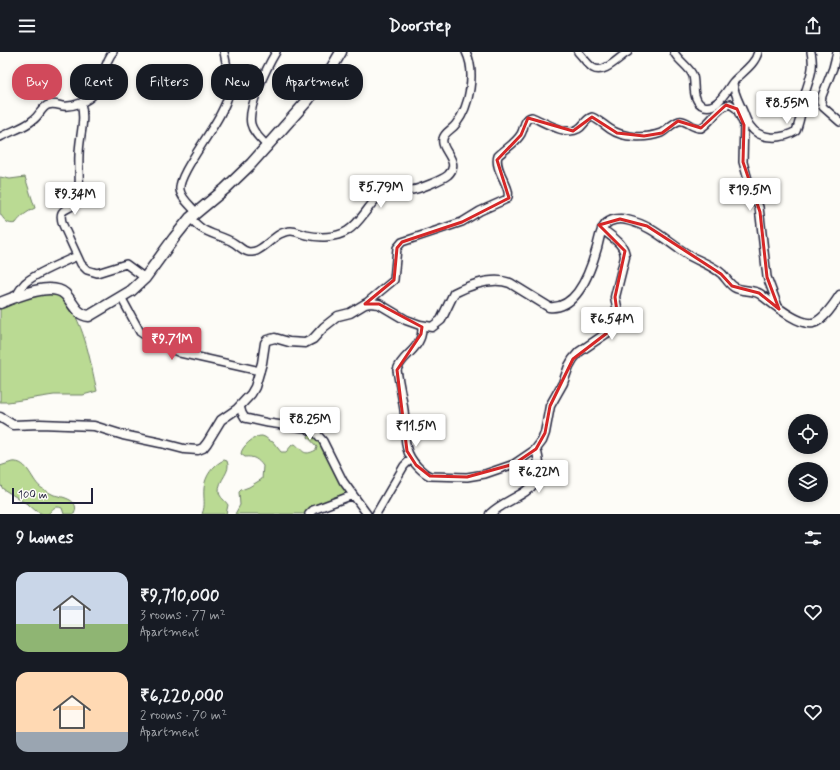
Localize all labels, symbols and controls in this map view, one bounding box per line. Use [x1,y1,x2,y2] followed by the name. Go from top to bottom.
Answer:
[389,14,451,38] text: Doorstep
[16,15,38,37] icon: menu
[802,15,824,37] icon: share
[12,64,62,100] chip: Buy
[70,64,128,100] chip: Rent
[136,64,203,100] chip: Filters
[211,64,264,100] chip: New
[272,64,363,100] chip: Apartment
[754,91,820,125] pin: ₹8.55M
[765,95,809,112] text: ₹8.55M
[348,175,414,209] pin: ₹5.79M
[717,178,783,212] pin: ₹19.5M
[359,179,403,196] text: ₹5.79M
[42,182,108,216] pin: ₹9.34M
[729,182,771,199] text: ₹19.5M
[54,186,96,203] text: ₹9.34M
[579,307,645,341] pin: ₹6.54M
[590,311,634,328] text: ₹6.54M
[139,327,205,361] pin: ₹9.71M
[151,331,193,348] text: ₹9.71M
[277,407,343,441] pin: ₹8.25M
[289,411,331,428] text: ₹8.25M
[383,414,449,448] pin: ₹11.5M
[788,414,828,502] map controls
[788,414,828,454] button: locate
[396,418,436,435] text: ₹11.5M
[506,460,572,494] pin: ₹6.22M
[788,462,828,502] button: layers
[518,464,560,481] text: ₹6.22M
[12,486,93,505] scale bar
[18,488,48,502] text: 100 m
[16,527,73,549] text: 9 homes
[802,527,824,549] icon: filters
[140,585,220,607] text: ₹9,710,000
[48,588,96,636] icon: home
[802,601,824,623] icon: heart
[140,607,226,624] text: 3 rooms · 77 m²
[140,624,199,641] text: Apartment
[140,685,224,707] text: ₹6,220,000
[48,688,96,736] icon: home
[802,701,824,723] icon: heart
[140,707,227,724] text: 2 rooms · 70 m²
[140,724,199,741] text: Apartment

